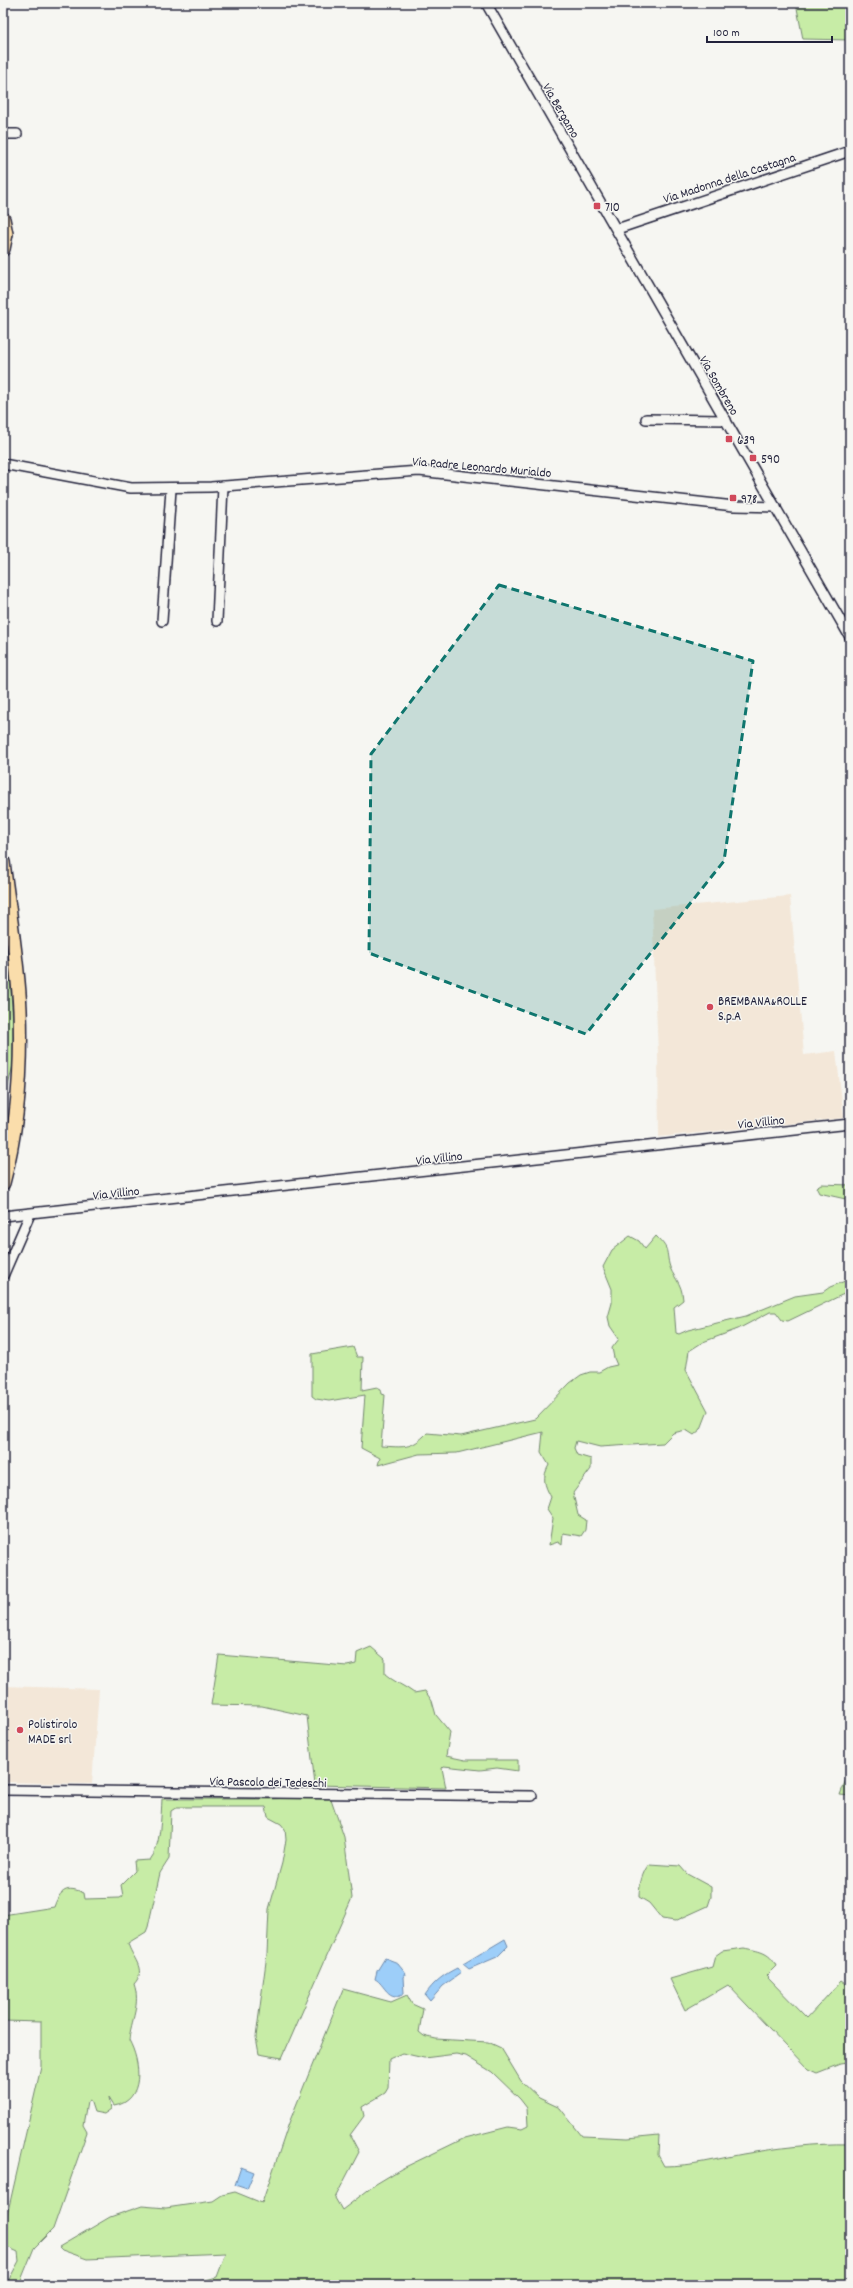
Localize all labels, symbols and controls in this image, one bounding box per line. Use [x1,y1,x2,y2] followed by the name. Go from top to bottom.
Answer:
[707,18,832,44] scale bar
[713,25,740,42] text: 100 m
[536,80,583,143] street label: Via Bergamo
[661,149,799,210] street label: Via Madonna della Castagna
[605,199,620,218] place label: 710
[592,201,602,211] marker: 710
[693,353,743,420] street label: Via Sombreno
[737,432,755,451] place label: 639
[724,434,734,444] marker: 639
[761,451,780,470] place label: 590
[412,453,552,484] street label: Via Padre Leonardo Murialdo
[748,453,758,463] marker: 590
[741,491,757,510] place label: 978
[728,493,738,503] marker: 978
[718,993,807,1027] place label: BREMBANA&ROLLE S.p.A
[705,1002,715,1012] marker: BREMBANA&ROLLE S.p.A
[737,1112,786,1135] street label: Via Villino
[415,1148,464,1171] street label: Via Villino
[92,1183,141,1206] street label: Via Villino
[28,1716,78,1750] place label: Polistirolo MADE srl
[15,1725,25,1735] marker: Polistirolo MADE srl
[209,1773,327,1794] street label: Via Pascolo dei Tedeschi

